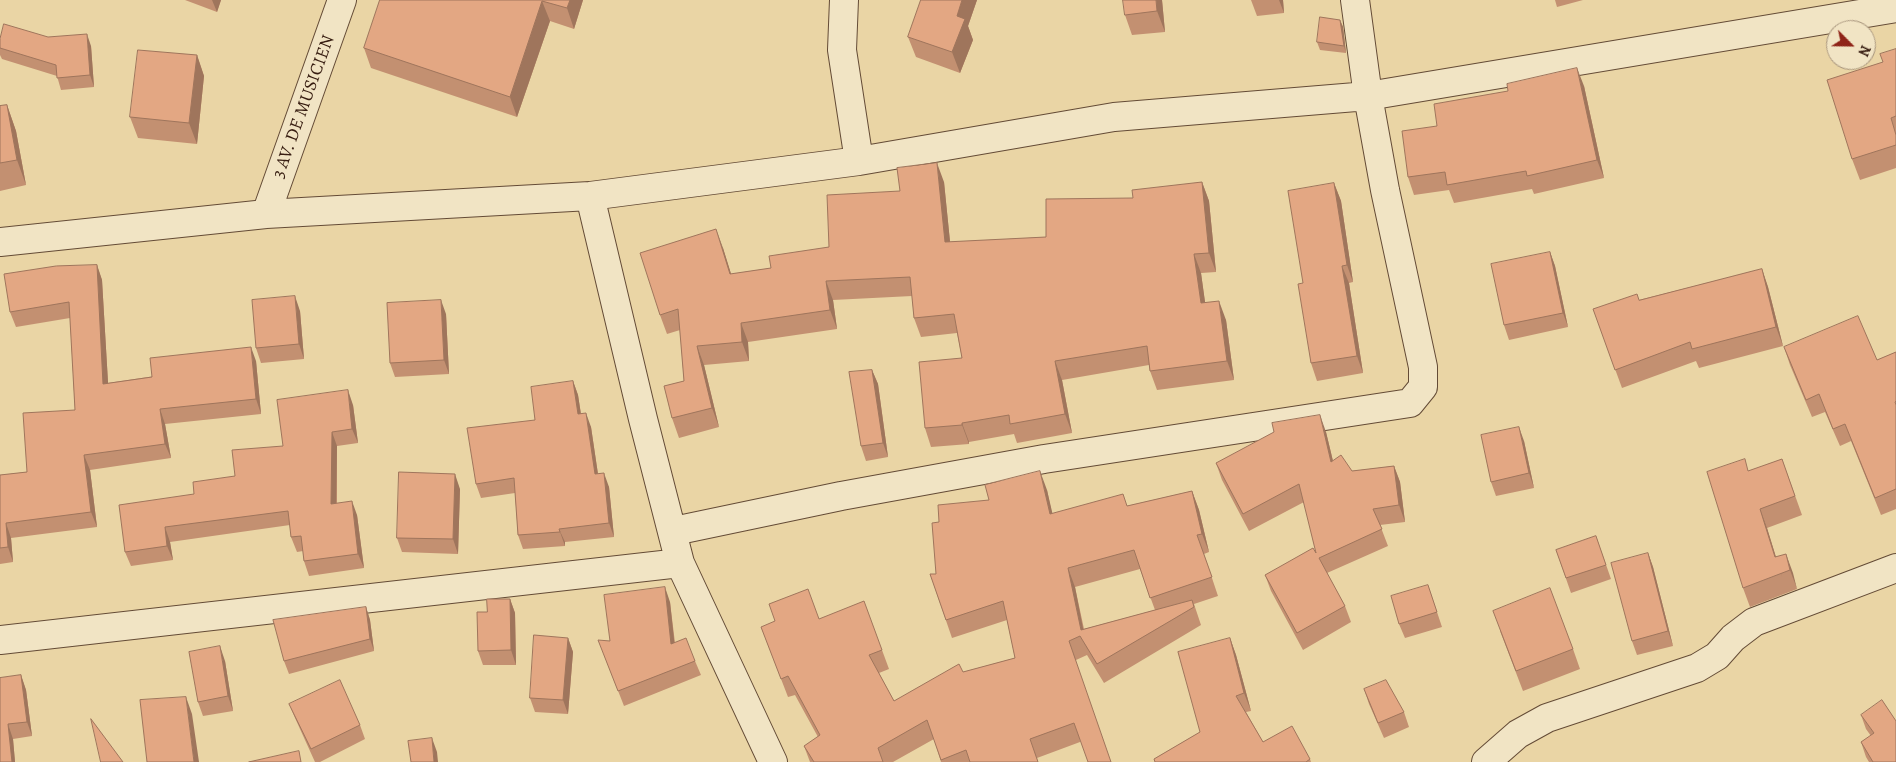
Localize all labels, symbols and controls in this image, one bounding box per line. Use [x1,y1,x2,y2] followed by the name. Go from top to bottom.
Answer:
[1826,20,1876,70] north arrow
[268,32,340,182] street label: 3 AV. DE MUSICIEN
[1854,42,1875,59] text: N

